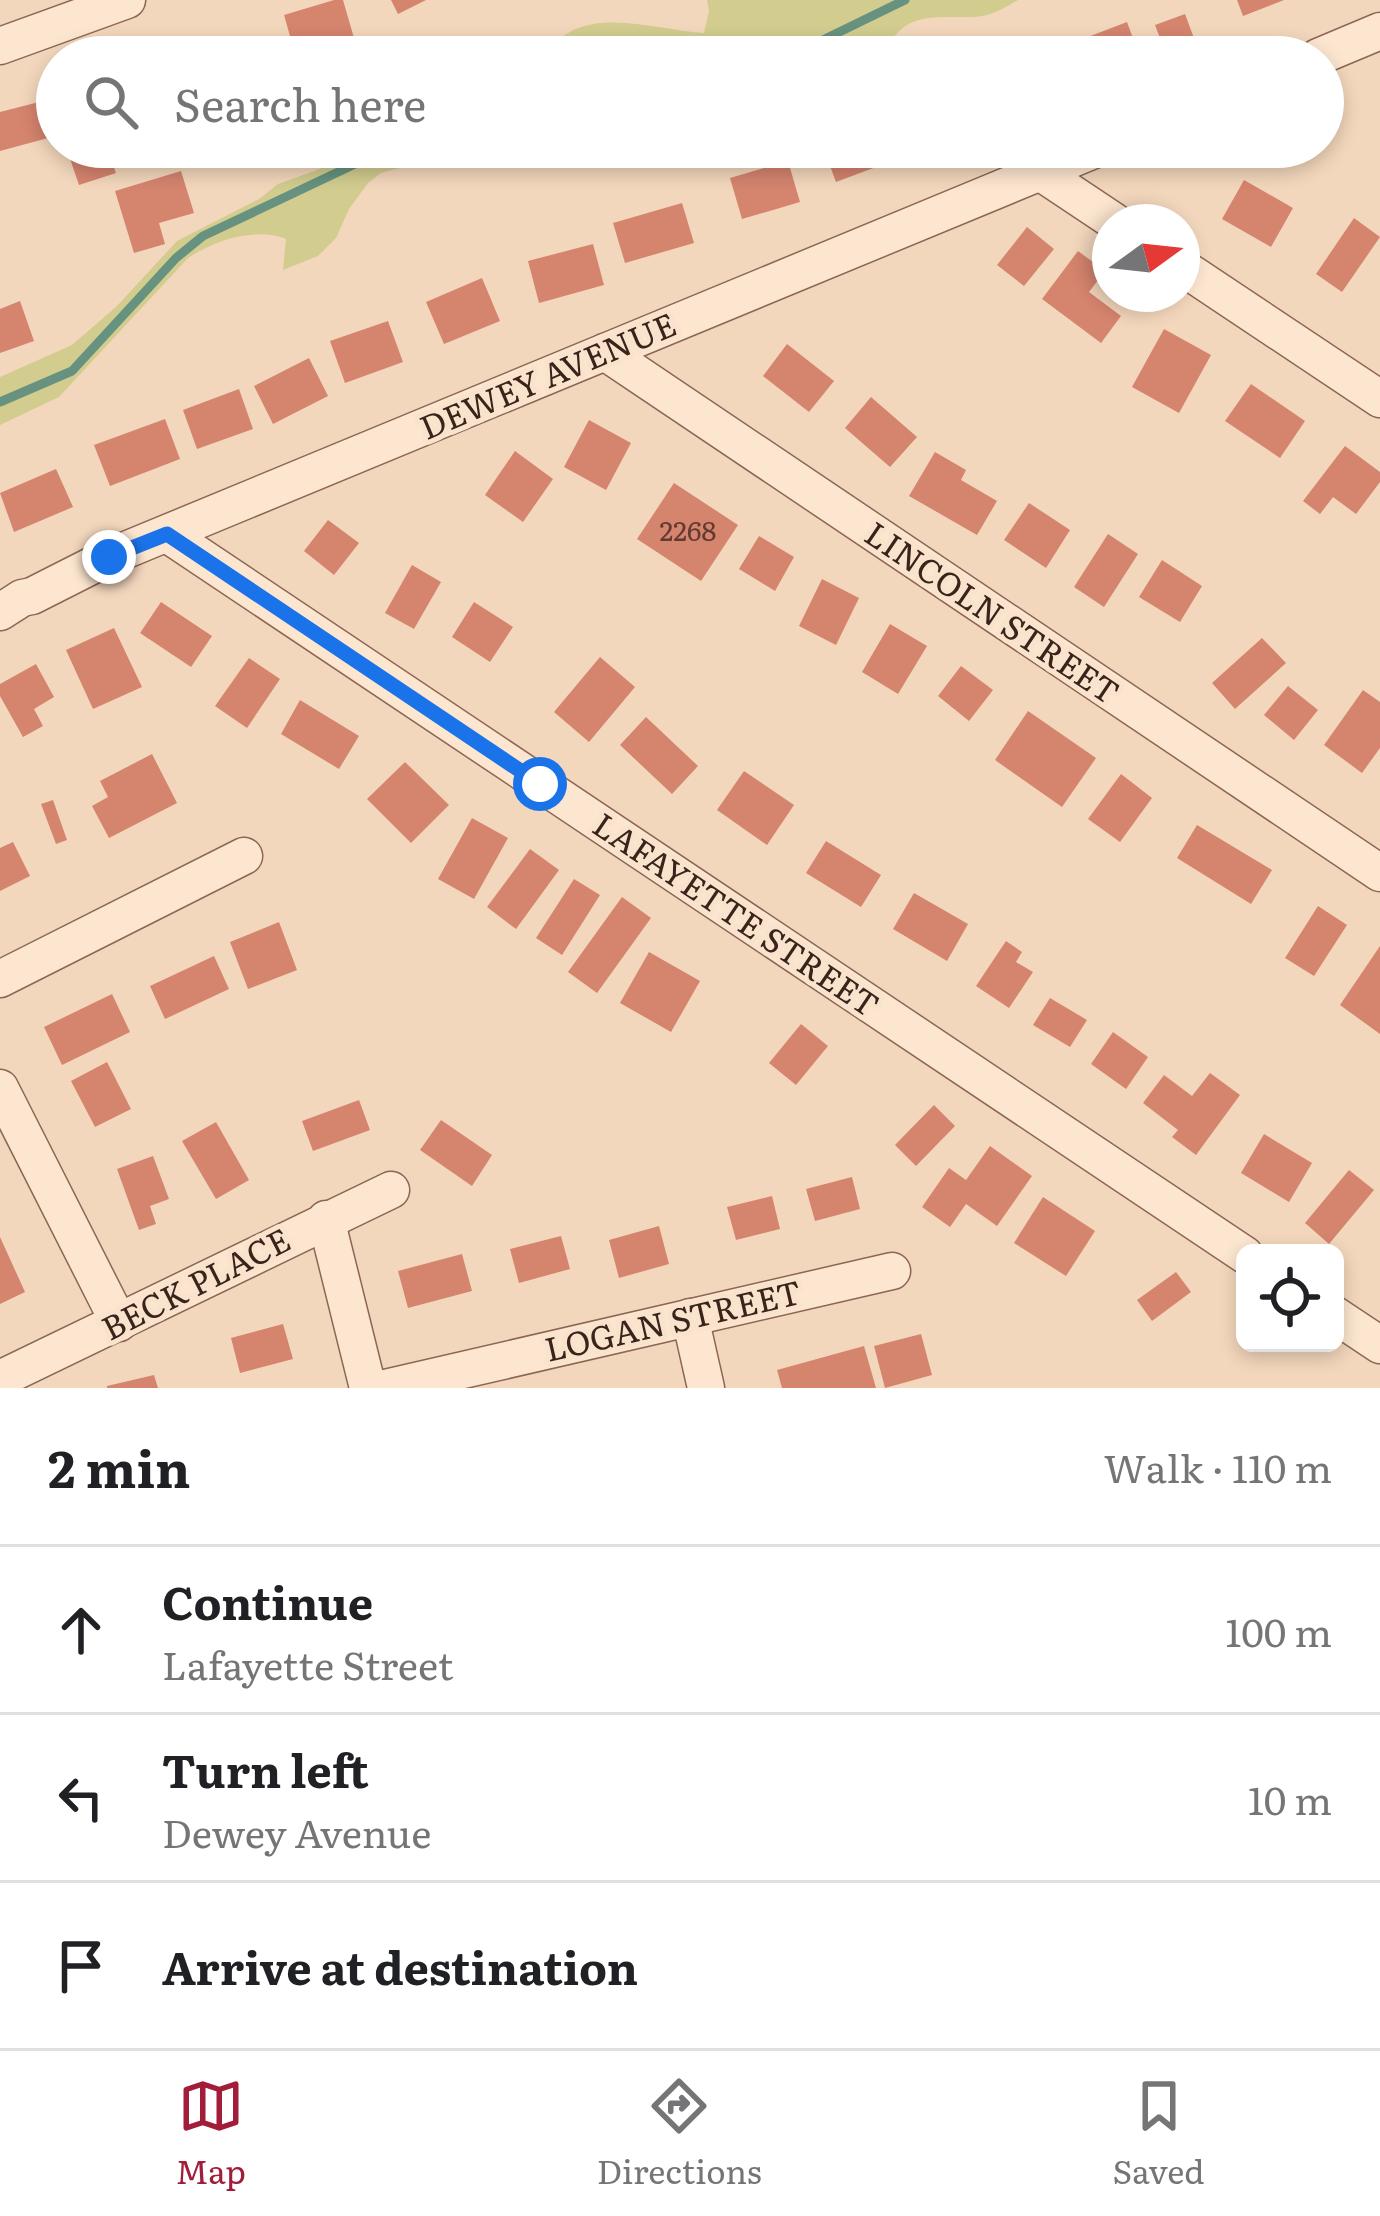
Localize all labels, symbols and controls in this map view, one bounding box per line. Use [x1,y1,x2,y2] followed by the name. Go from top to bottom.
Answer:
[36,36,1344,168] search box
[78,69,144,135] icon: search
[174,69,426,136] text: Search here
[1092,204,1200,312] north arrow
[411,298,683,450] street label: DEWEY AVENUE
[856,507,1130,714] street label: LINCOLN STREET
[660,509,716,549] house number: 2268
[82,530,136,584] route end
[513,757,567,811] route start
[584,799,890,1027] street label: LAFAYETTE STREET
[92,1213,298,1350] street label: BECK PLACE
[1236,1244,1344,1352] map controls
[1236,1244,1344,1352] button: locate
[539,1265,805,1372] street label: LOGAN STREET
[48,1428,191,1504] text: 2 min
[1104,1437,1332,1495] text: Walk · 110 m
[162,1567,373,1634] text: Continue
[48,1597,114,1663] icon: ahead
[1225,1601,1332,1659] text: 100 m
[162,1634,454,1692] text: Lafayette Street
[162,1735,369,1802] text: Turn left
[48,1765,114,1831] icon: left
[1248,1769,1332,1827] text: 10 m
[162,1802,432,1860] text: Dewey Avenue
[162,1932,638,1999] text: Arrive at destination
[48,1933,114,1999] icon: arrive
[175,2073,246,2194] tab: Map
[597,2073,762,2194] tab: Directions
[1113,2073,1205,2194] tab: Saved

